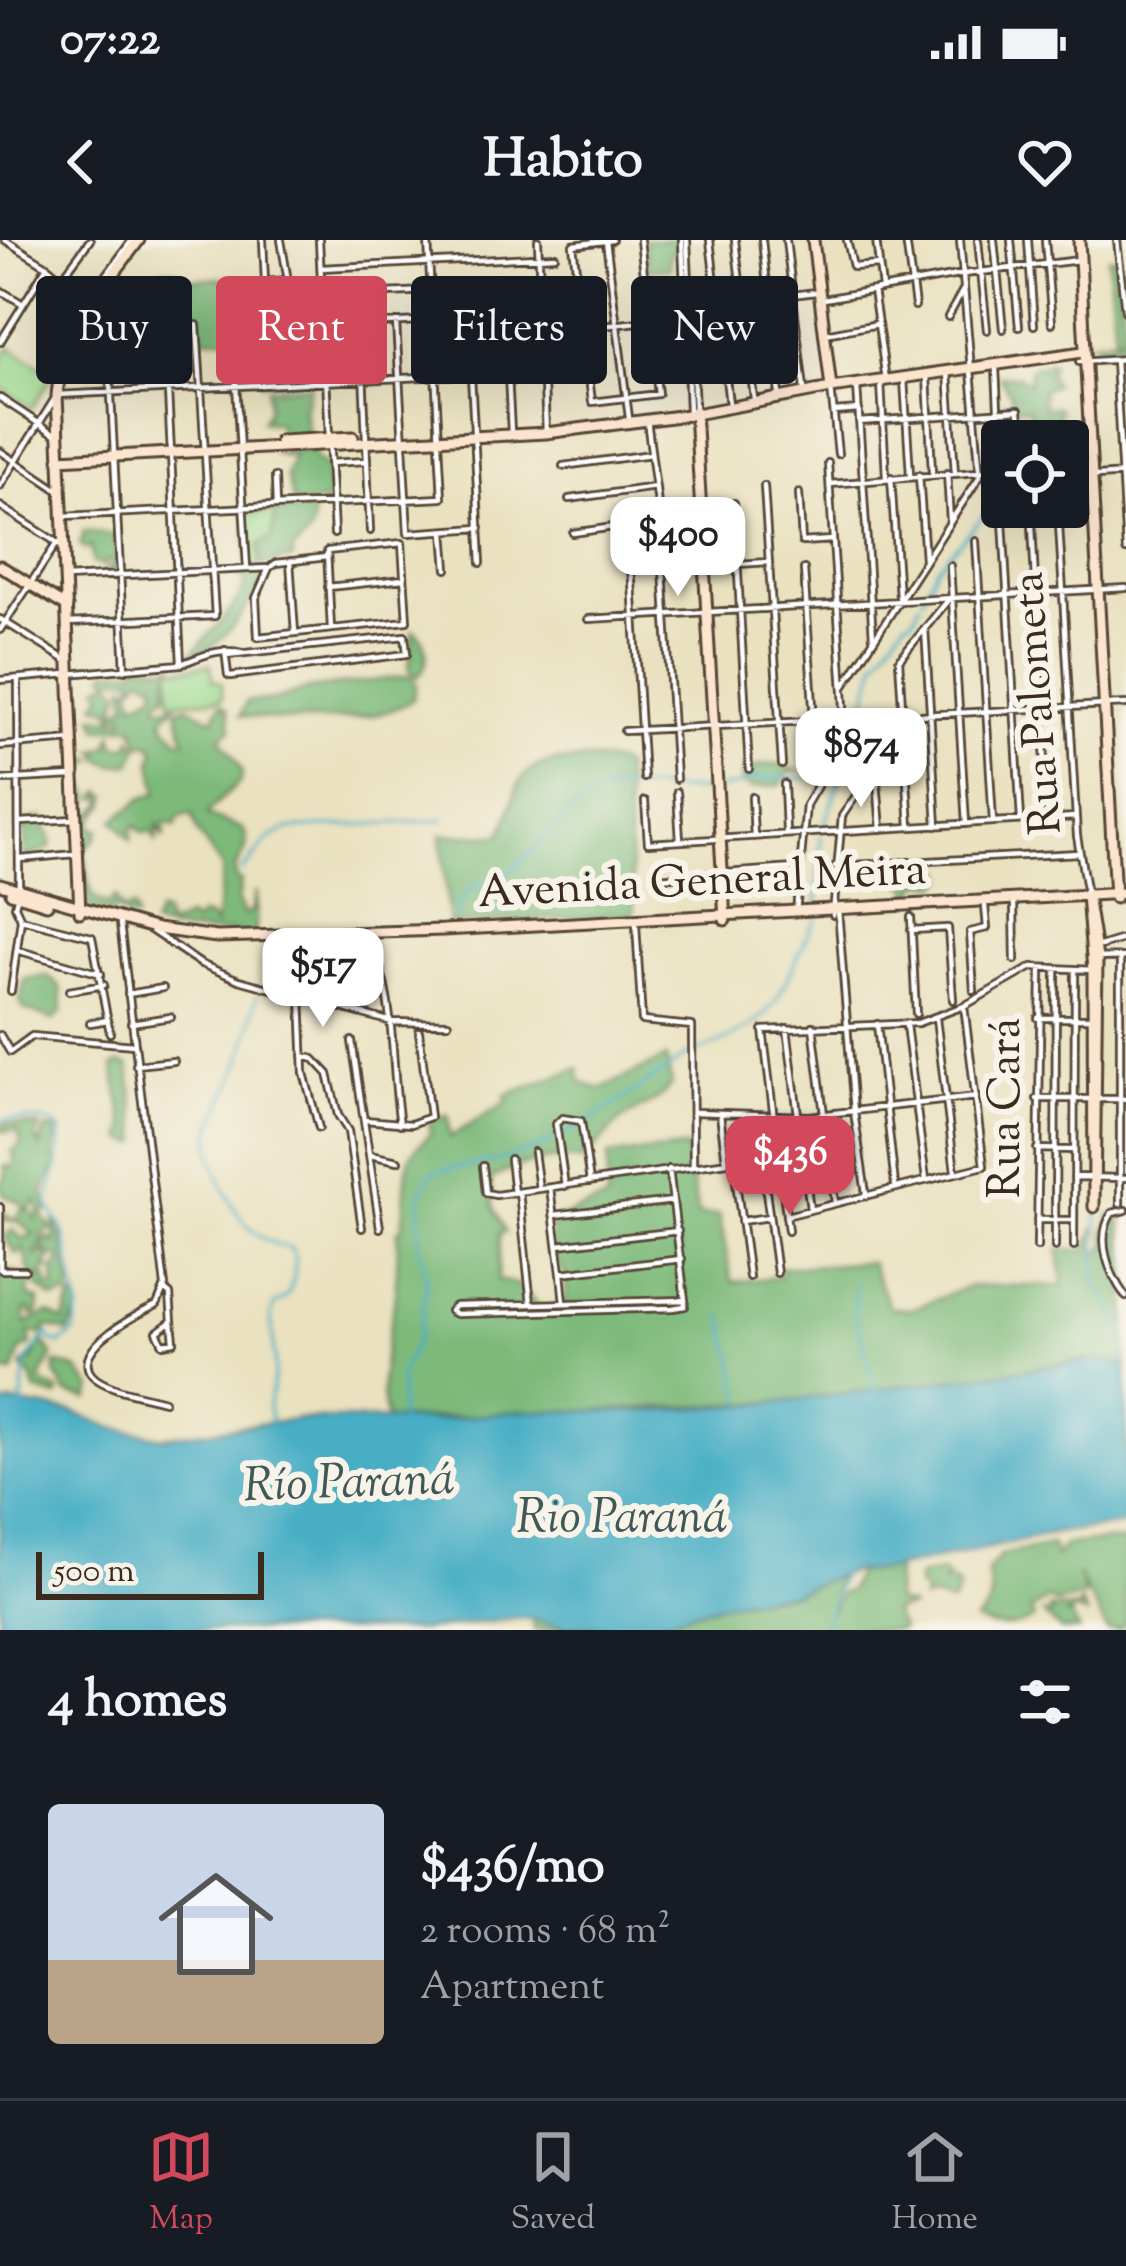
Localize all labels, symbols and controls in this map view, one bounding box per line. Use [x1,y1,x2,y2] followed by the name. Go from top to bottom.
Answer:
[60,10,160,75] text: 07:22
[483,123,643,201] text: Habito
[48,129,114,195] icon: back
[1012,129,1078,195] icon: heart
[36,276,192,384] chip: Buy
[216,276,387,384] chip: Rent
[411,276,607,384] chip: Filters
[631,276,798,384] chip: New
[981,420,1089,528] map controls
[981,420,1089,528] button: locate
[607,497,749,599] pin: $400
[637,508,719,564] text: $400
[998,569,1082,837] street label: Rua Palometa
[790,708,932,810] pin: $874
[823,719,899,775] text: $874
[476,840,928,928] street label: Avenida General Meira
[252,928,394,1030] pin: $517
[290,939,356,995] text: $517
[976,1018,1041,1198] street label: Rua Cará
[719,1116,861,1218] pin: $436
[752,1127,828,1183] text: $436
[242,1447,456,1523] water label: Río Paraná
[517,1485,727,1554] water label: Rio Paraná
[36,1546,264,1599] scale bar
[54,1549,135,1597] text: 500 m
[48,1666,227,1739] text: 4 homes
[1012,1669,1078,1735] icon: filters
[420,1832,605,1905] text: $436/mo
[144,1852,288,1996] icon: home
[420,1905,670,1961] text: 2 rooms · 68 m²
[420,1961,604,2017] text: Apartment
[148,2124,214,2244] tab: Map
[510,2124,595,2244] tab: Saved
[891,2124,978,2244] tab: Home

